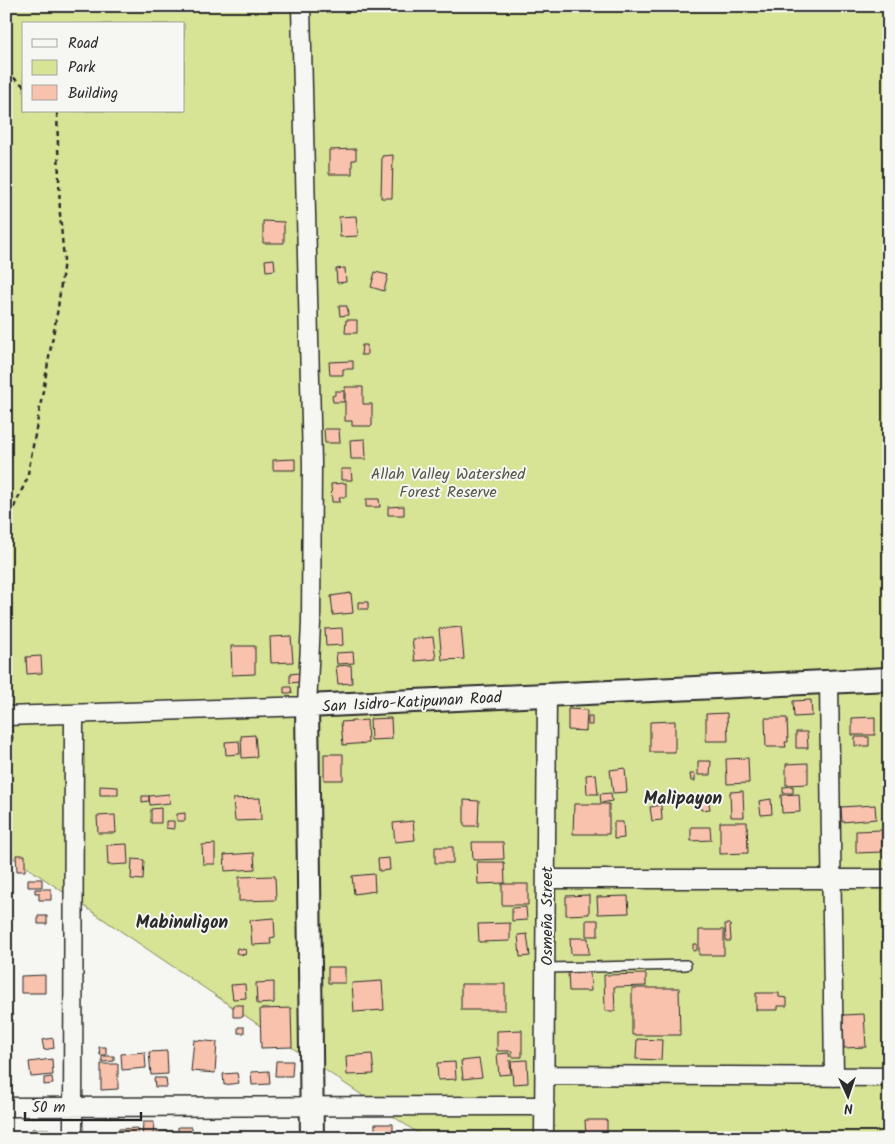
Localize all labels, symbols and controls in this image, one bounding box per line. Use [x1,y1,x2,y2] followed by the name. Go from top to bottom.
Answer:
[22,22,185,112] legend
[68,32,99,56] text: Road
[68,56,96,80] text: Park
[68,82,118,106] text: Building
[371,462,526,505] park label: Allah Valley Watershed Forest Reserve
[322,685,504,720] street label: San Isidro-Katipunan Road
[644,785,722,814] district label: Malipayon
[535,865,560,966] street label: Osmeña Street
[136,909,228,938] district label: Mabinuligon
[822,1072,872,1122] north arrow
[25,1089,141,1121] scale bar
[32,1096,66,1120] text: 50 m
[843,1097,854,1119] text: N

